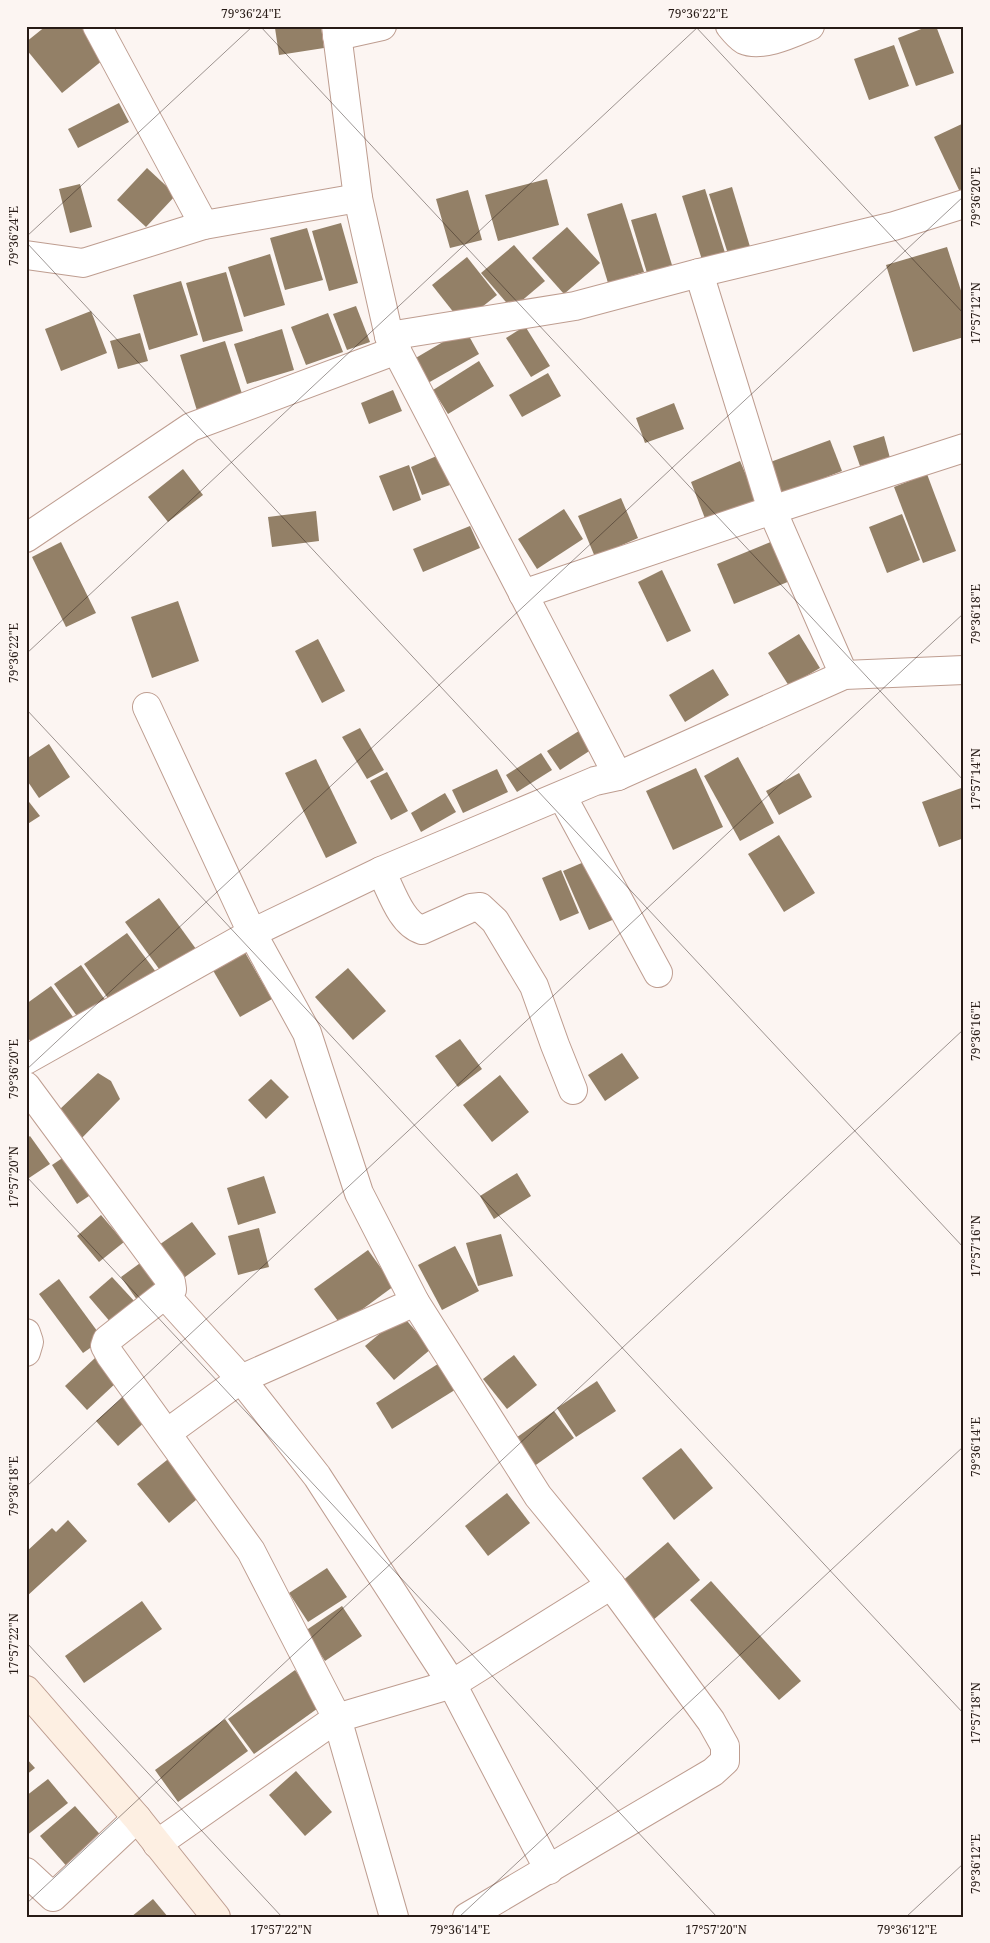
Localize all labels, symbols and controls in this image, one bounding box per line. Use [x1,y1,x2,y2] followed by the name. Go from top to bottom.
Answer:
[221,5,281,22] text: 79°36'24"E
[668,5,728,22] text: 79°36'22"E
[967,167,984,227] text: 79°36'20"E
[5,206,22,266] text: 79°36'24"E
[967,282,984,344] text: 17°57'12"N
[967,584,984,644] text: 79°36'18"E
[5,623,22,683] text: 79°36'22"E
[967,748,984,810] text: 17°57'14"N
[967,1001,984,1061] text: 79°36'16"E
[5,1039,22,1099] text: 79°36'20"E
[5,1146,22,1208] text: 17°57'20"N
[967,1215,984,1277] text: 17°57'16"N
[967,1417,984,1477] text: 79°36'14"E
[5,1456,22,1516] text: 79°36'18"E
[5,1613,22,1675] text: 17°57'22"N
[967,1682,984,1744] text: 17°57'18"N
[967,1834,984,1894] text: 79°36'12"E
[250,1921,312,1938] text: 17°57'22"N
[430,1921,490,1938] text: 79°36'14"E
[685,1921,747,1938] text: 17°57'20"N
[877,1921,937,1938] text: 79°36'12"E

